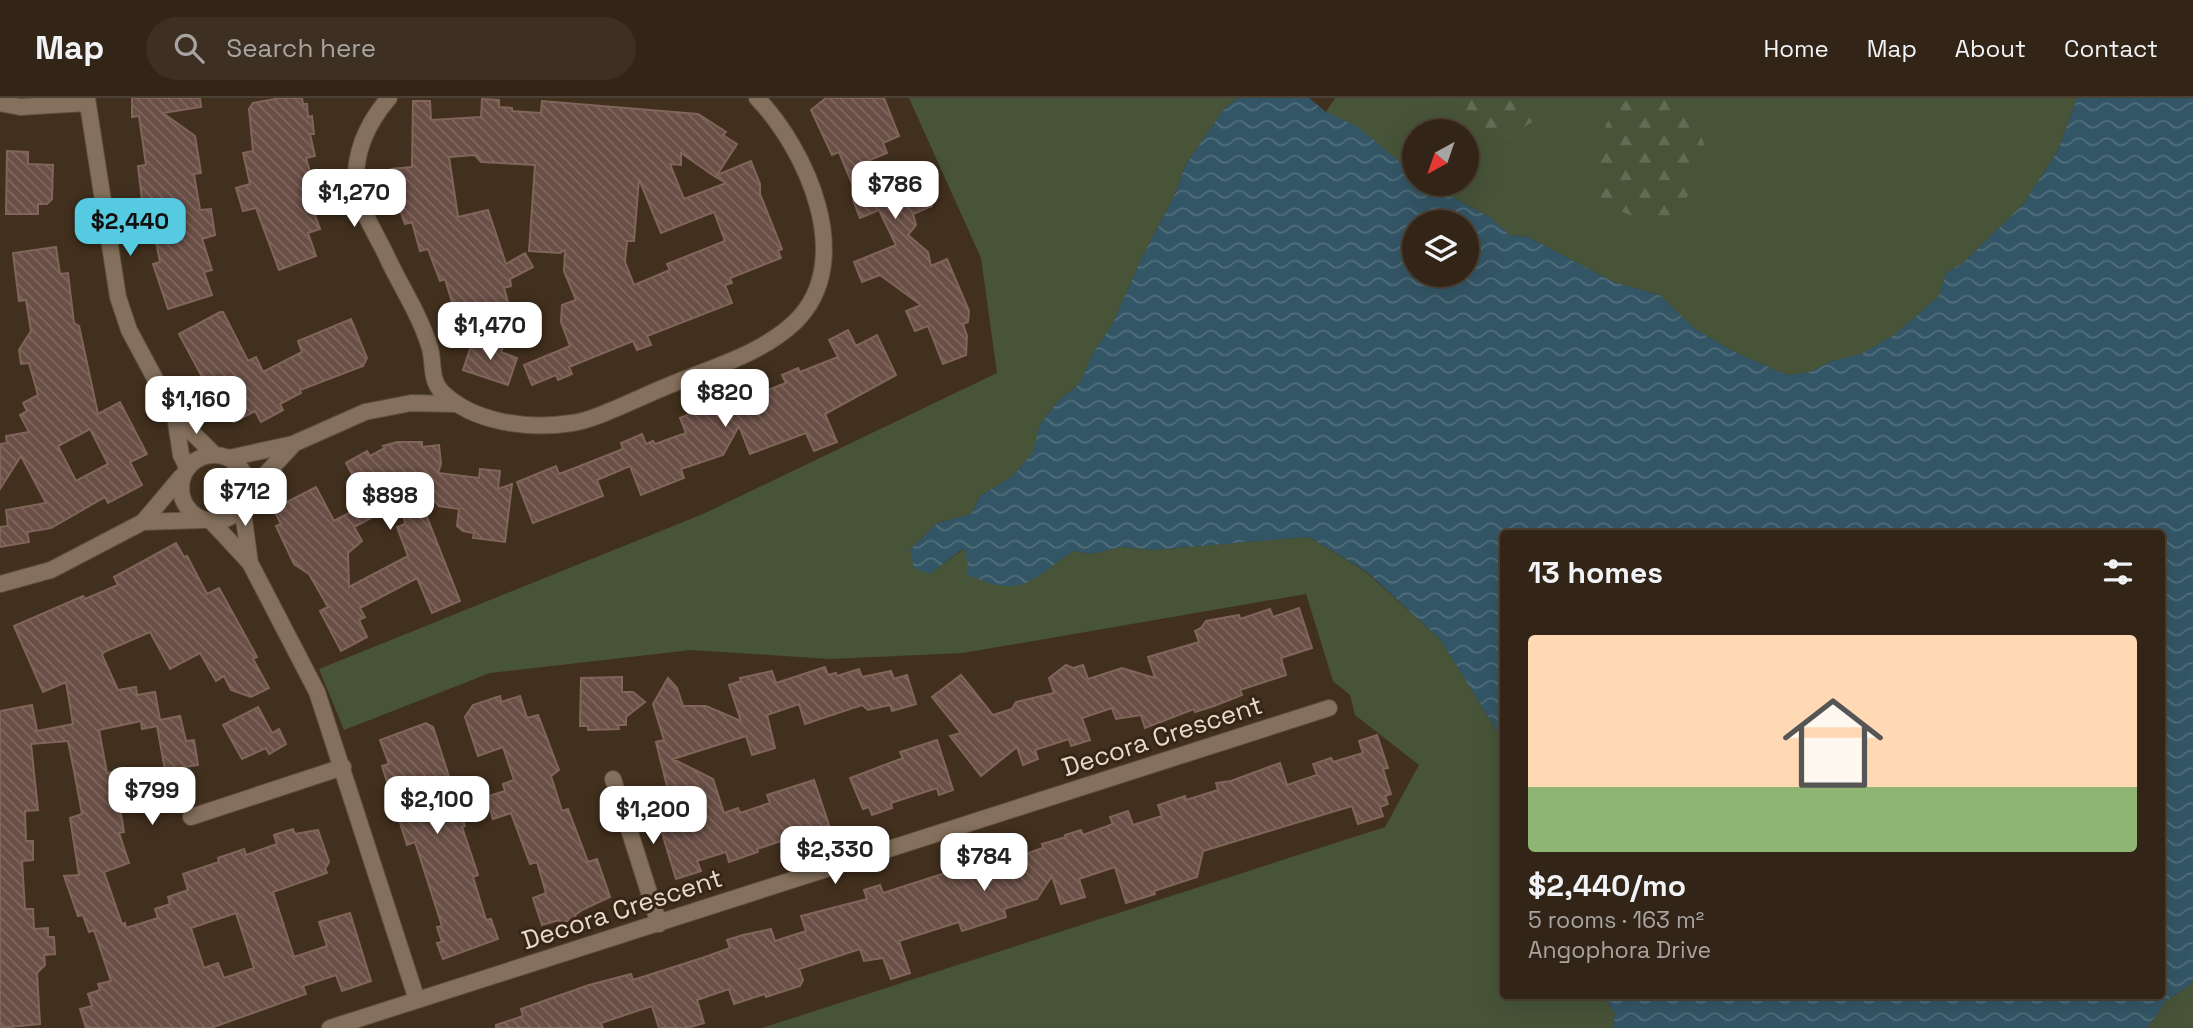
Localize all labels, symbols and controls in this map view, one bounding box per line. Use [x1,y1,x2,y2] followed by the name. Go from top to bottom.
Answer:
[146,17,636,80] search box
[35,27,104,69] text: Map
[170,29,208,67] icon: search
[226,31,376,65] text: Search here
[1763,33,1829,64] text: Home
[1867,33,1917,64] text: Map
[1955,33,2026,64] text: About
[2064,33,2158,64] text: Contact
[1402,119,1479,196] north arrow
[1402,119,1479,287] map controls
[854,162,936,221] pin: $786
[868,169,922,199] text: $786
[297,170,411,229] pin: $1,270
[318,177,390,207] text: $1,270
[73,198,187,258] pin: $2,440
[91,206,169,236] text: $2,440
[1402,210,1479,287] button: layers
[433,302,547,362] pin: $1,470
[454,310,526,340] text: $1,470
[684,370,766,429] pin: $820
[139,376,253,436] pin: $1,160
[697,377,753,407] text: $820
[161,384,231,414] text: $1,160
[204,468,286,528] pin: $712
[349,472,431,532] pin: $898
[220,476,270,506] text: $712
[362,480,418,510] text: $898
[1528,553,1663,592] text: 13 homes
[2099,553,2137,591] icon: filters
[1770,680,1896,806] icon: home
[1057,688,1267,784] street label: Decora Crescent
[111,768,193,827] pin: $799
[124,775,180,805] text: $799
[380,776,494,836] pin: $2,100
[400,784,474,814] text: $2,100
[596,786,710,846] pin: $1,200
[616,794,690,824] text: $1,200
[778,826,892,886] pin: $2,330
[796,834,874,864] text: $2,330
[943,834,1025,893] pin: $784
[956,841,1012,871] text: $784
[517,861,727,957] street label: Decora Crescent
[1528,866,1686,905] text: $2,440/mo
[1528,905,1704,935] text: 5 rooms · 163 m²
[1528,935,1711,965] text: Angophora Drive

